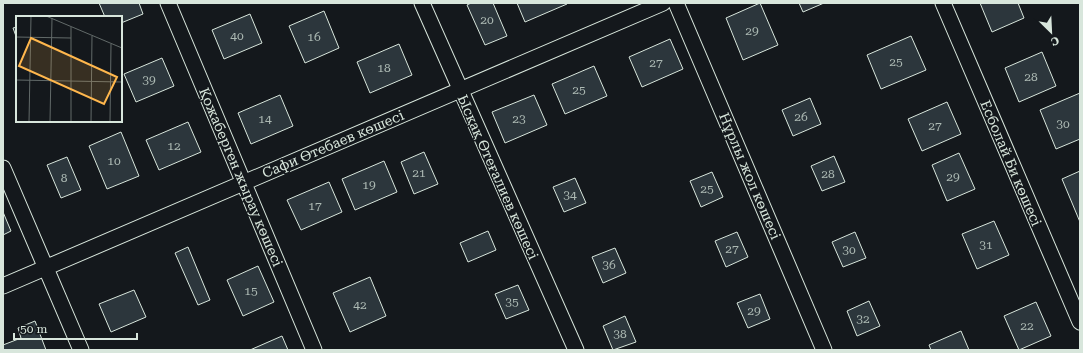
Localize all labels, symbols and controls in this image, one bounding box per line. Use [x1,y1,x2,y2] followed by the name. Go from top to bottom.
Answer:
[1031,12,1071,52] north arrow
[480,13,494,27] house number: 20
[16,16,122,122] inset map
[745,24,759,38] house number: 29
[230,29,244,43] house number: 40
[307,30,321,44] house number: 16
[1048,33,1061,48] text: С
[889,55,903,69] house number: 25
[649,56,663,70] house number: 27
[377,61,391,75] house number: 18
[1024,70,1038,84] house number: 28
[142,73,156,87] house number: 39
[572,83,586,97] house number: 25
[196,85,286,269] street label: Қожаберген жырау көшесі
[454,92,542,262] street label: Ысқақ Өтеғалиев көшесі
[977,98,1045,229] street label: Есболай Би көшесі
[260,107,407,181] street label: Сафи Өтебаев көшесі
[716,110,784,242] street label: Нұрлы жол көшесі
[794,110,808,124] house number: 26
[258,112,272,126] house number: 14
[512,112,526,126] house number: 23
[1056,117,1070,131] house number: 30
[928,119,942,133] house number: 27
[167,139,181,153] house number: 12
[107,154,121,168] house number: 10
[412,166,426,180] house number: 21
[821,167,835,181] house number: 28
[946,170,960,184] house number: 29
[61,171,68,185] house number: 8
[362,178,376,192] house number: 19
[700,182,714,196] house number: 25
[563,188,577,202] house number: 34
[308,199,322,213] house number: 17
[979,238,993,252] house number: 31
[725,242,739,256] house number: 27
[842,243,856,257] house number: 30
[602,258,616,272] house number: 36
[244,284,258,298] house number: 15
[505,295,519,309] house number: 35
[353,298,367,312] house number: 42
[747,304,761,318] house number: 29
[856,312,870,326] house number: 32
[14,315,137,341] scale bar
[1020,319,1034,333] house number: 22
[20,322,47,336] text: 50 m
[613,327,627,341] house number: 38

